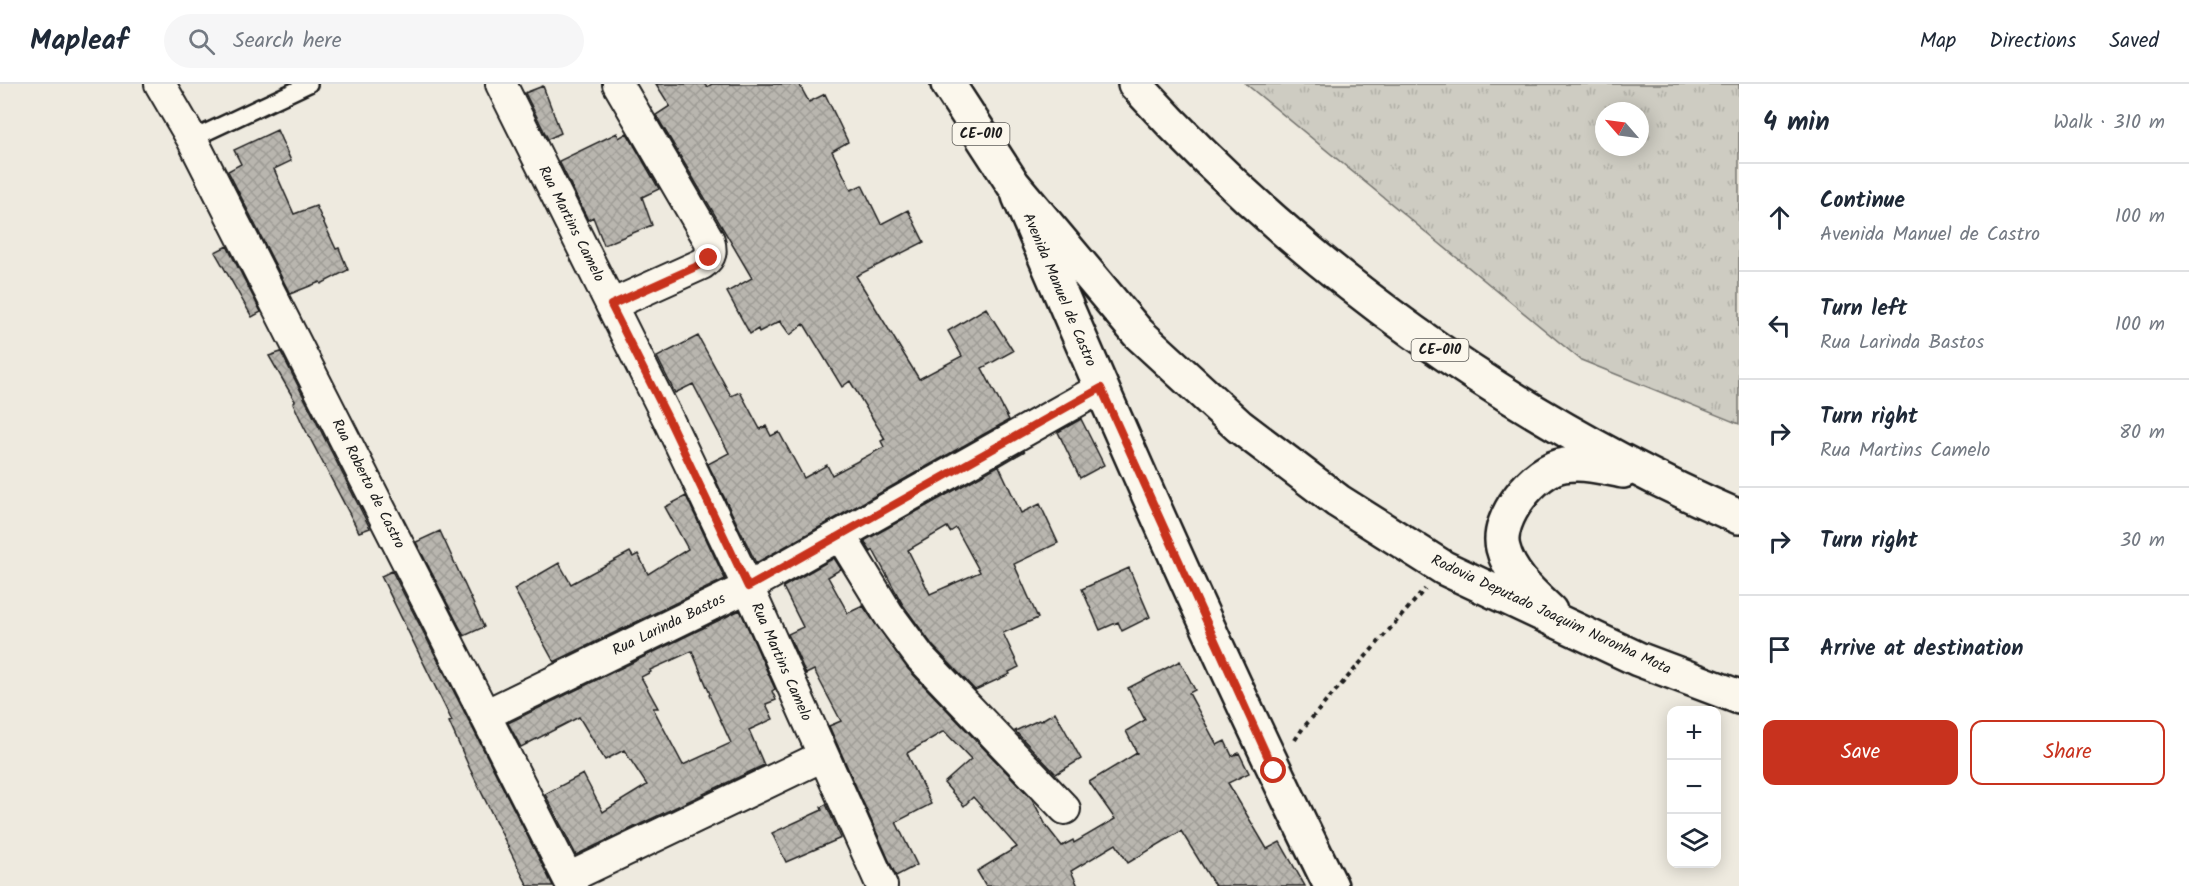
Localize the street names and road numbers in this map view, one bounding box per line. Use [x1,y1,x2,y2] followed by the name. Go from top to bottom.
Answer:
[952,123,1010,145] road number: CE-010
[531,162,611,287] street label: Rua Martins Camelo
[1016,209,1102,371] street label: Avenida Manuel de Castro
[1412,339,1468,361] road number: CE-010
[325,415,411,553] street label: Rua Roberto de Castro
[1427,549,1675,681] street label: Rodovia Deputado Joaquim Noronha Mota
[608,587,730,663] street label: Rua Larinda Bastos
[744,599,818,725] street label: Rua Martins Camelo

